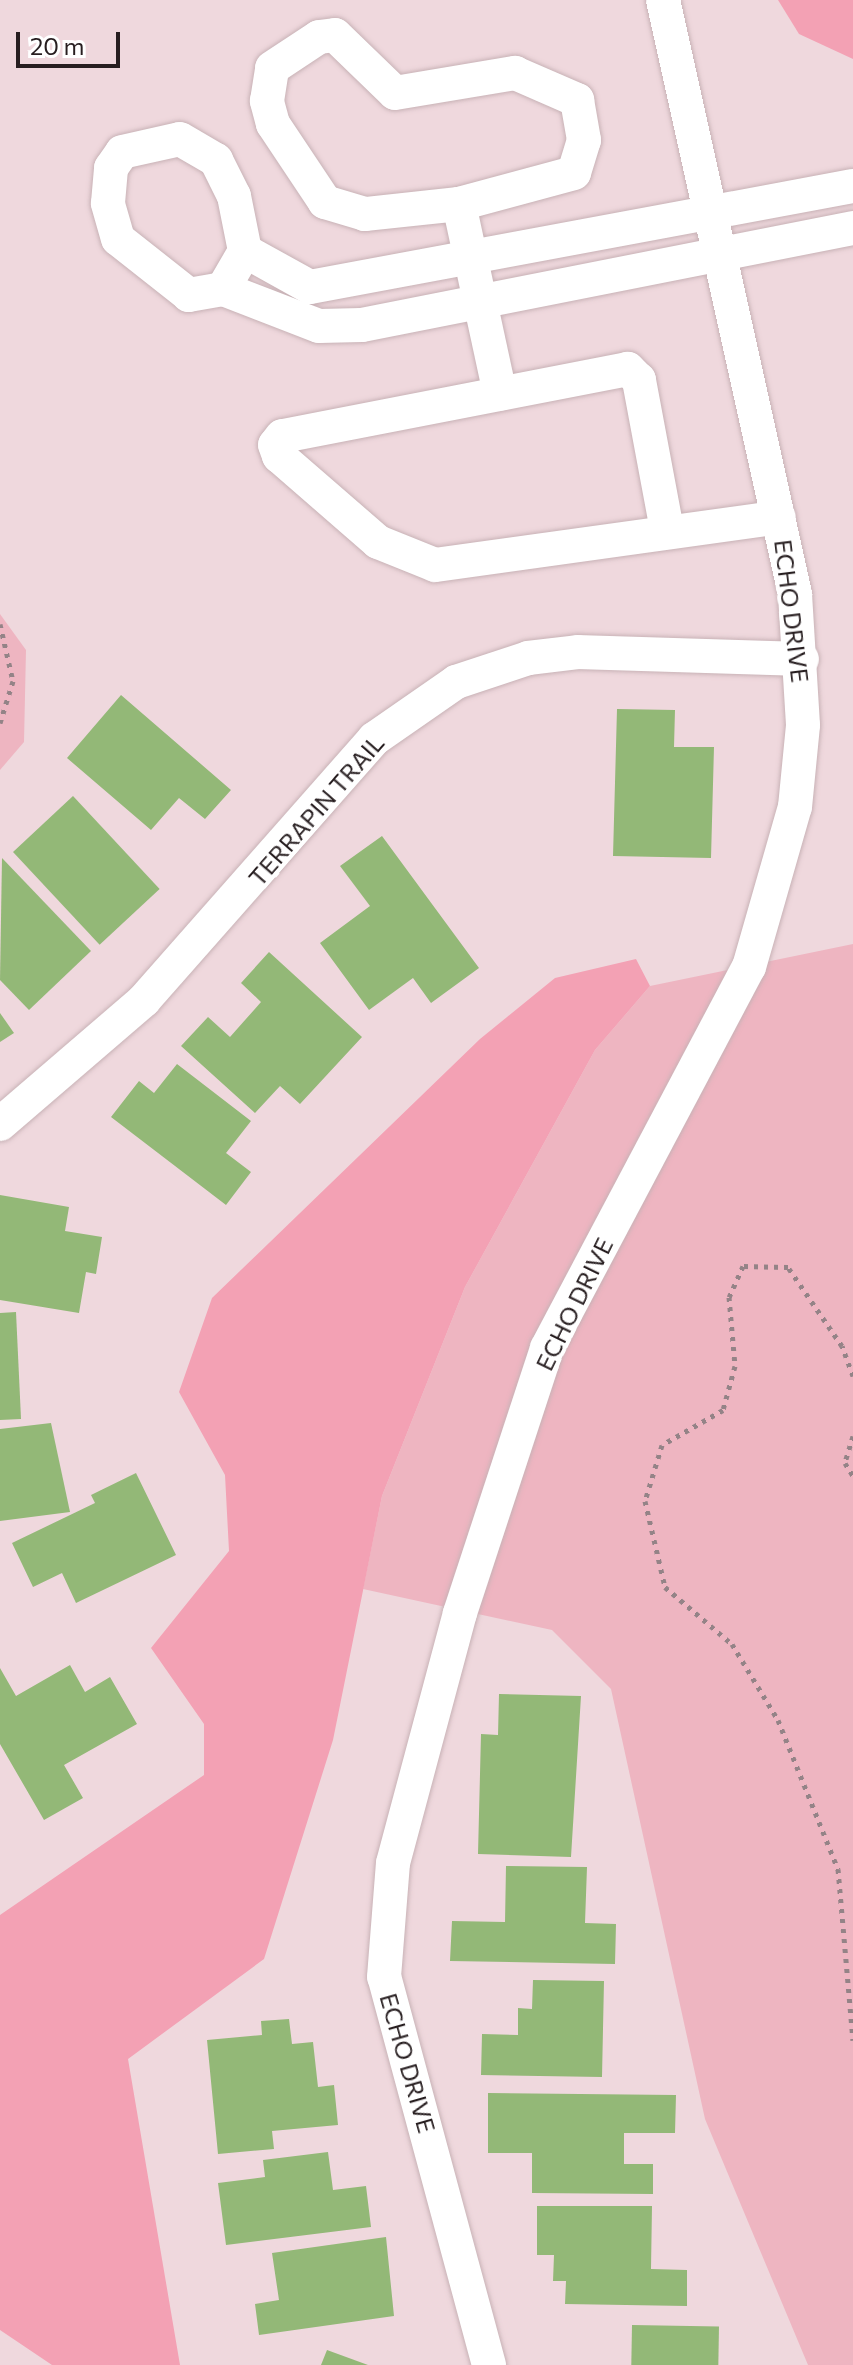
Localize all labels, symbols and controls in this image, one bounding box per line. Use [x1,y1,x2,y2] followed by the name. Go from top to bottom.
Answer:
[20,16,124,66] scale bar
[30,31,84,60] text: 20 m
[769,538,815,684] street label: ECHO DRIVE
[242,728,390,892] street label: TERRAPIN TRAIL
[529,1233,619,1375] street label: ECHO DRIVE
[374,1990,442,2136] street label: ECHO DRIVE

